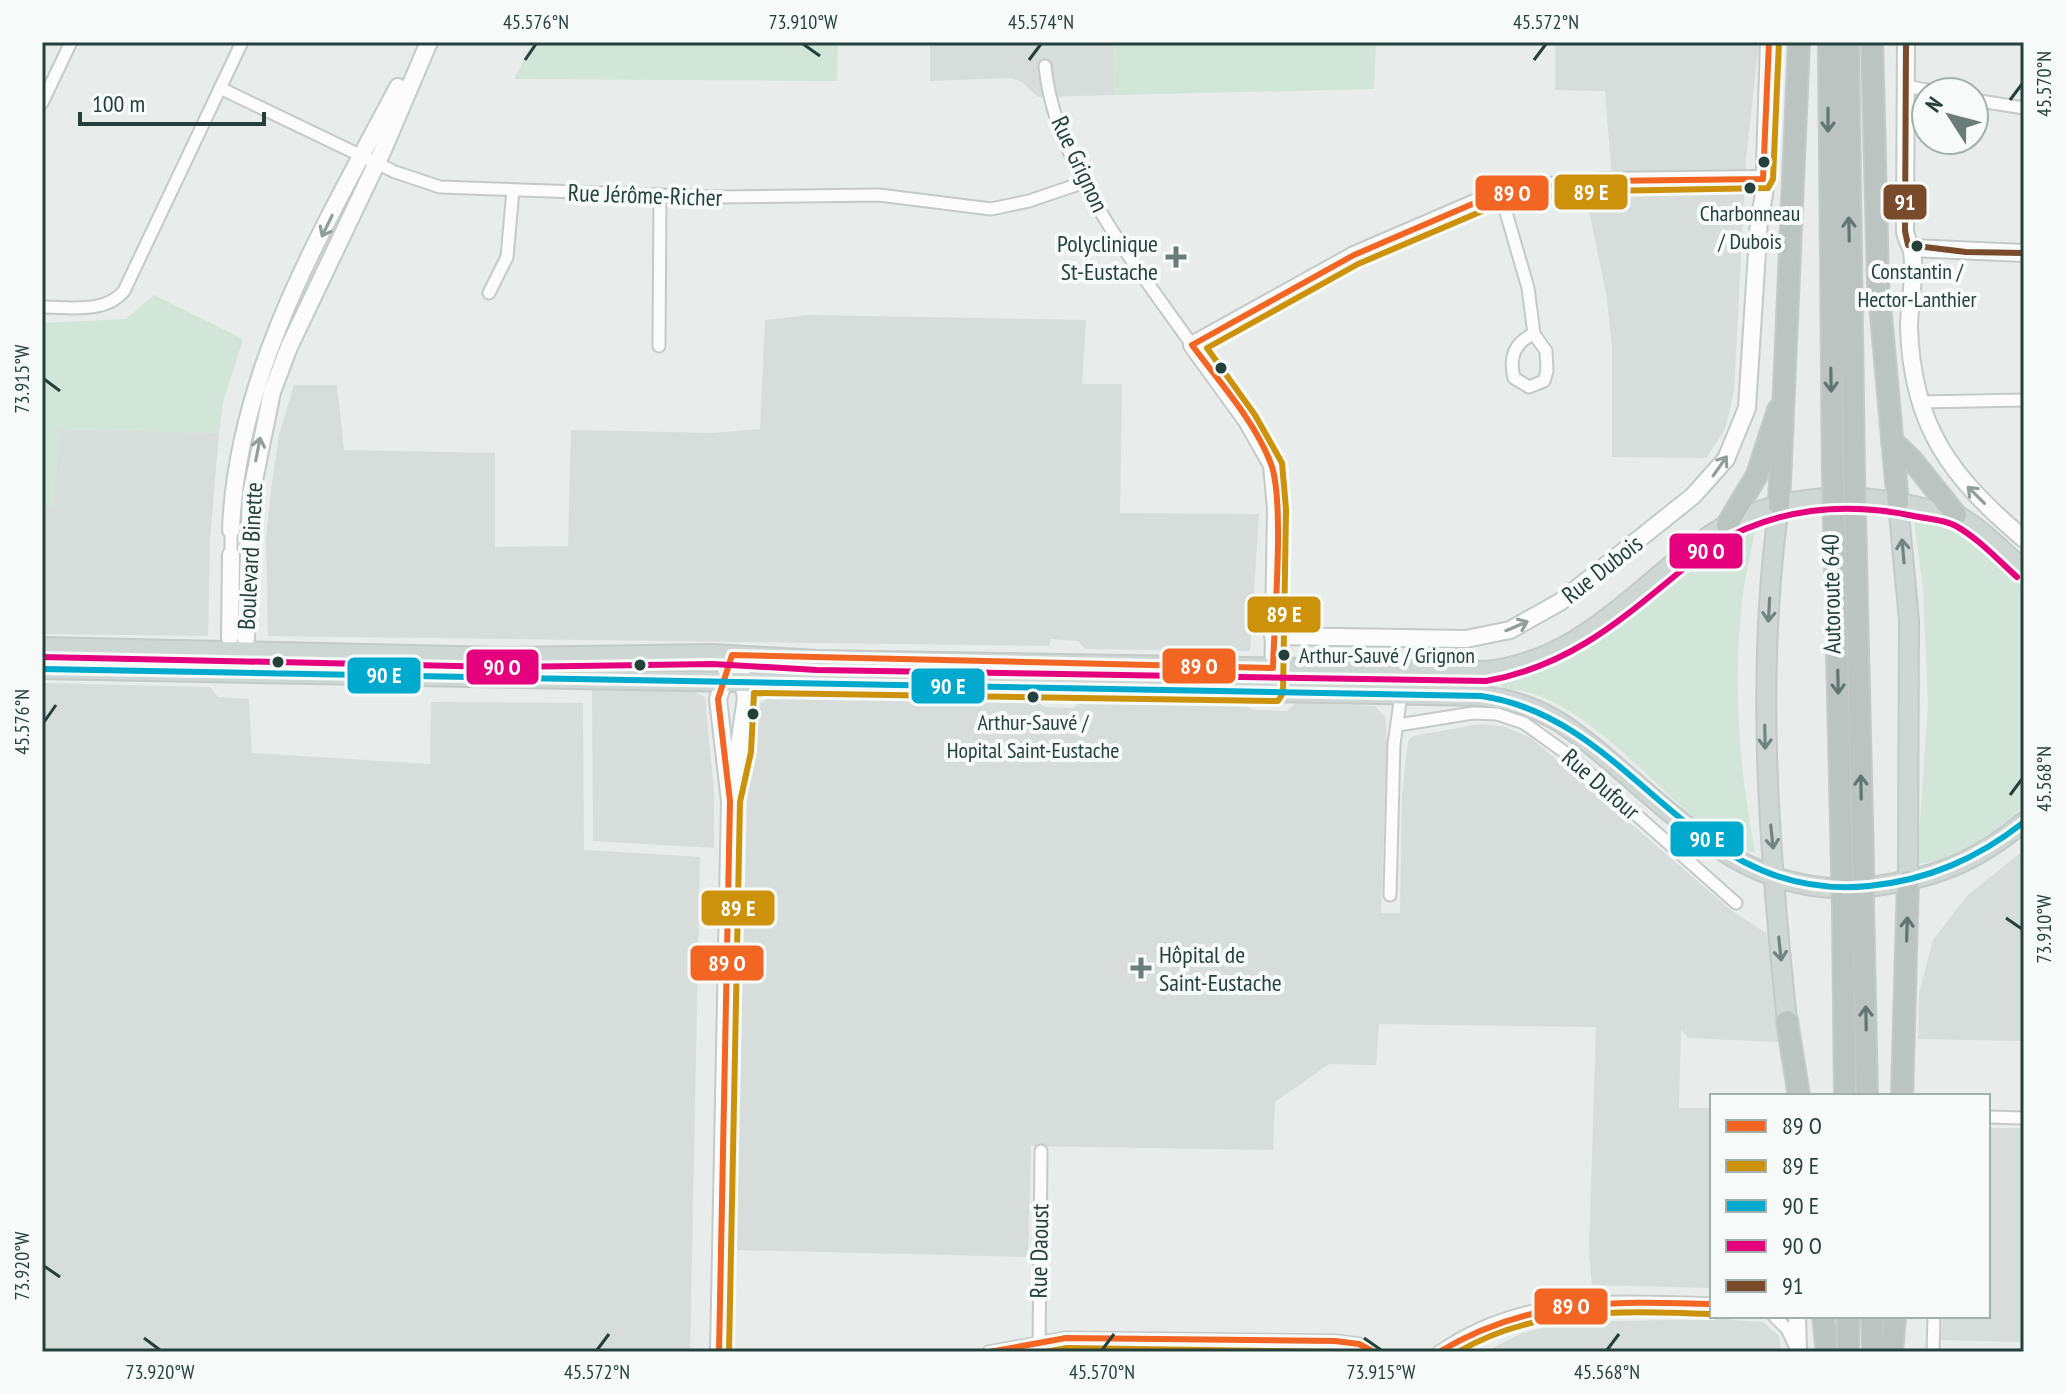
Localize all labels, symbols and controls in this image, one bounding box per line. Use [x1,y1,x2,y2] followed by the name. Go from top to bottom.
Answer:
[503,9,569,35] text: 45.576°N
[769,9,838,35] text: 73.910°W
[1008,9,1074,35] text: 45.574°N
[1513,9,1579,35] text: 45.572°N
[2031,51,2057,117] text: 45.570°N
[80,76,264,126] scale bar
[1910,76,1990,156] north arrow
[92,88,145,119] text: 100 m
[1919,91,1949,117] text: N
[1820,106,1836,133] one-way arrow
[1044,111,1116,217] street label: Rue Grignon
[1756,154,1772,170] unlabelled marker
[1553,173,1629,211] line badge: 89 E
[1474,174,1550,212] line badge: 89 O
[567,177,723,213] street label: Rue Jérôme-Richer
[1573,178,1609,206] text: 89 E
[1493,179,1531,207] text: 89 O
[1742,180,1758,196] marker: Charbonneau / Dubois
[1882,183,1928,221] line badge: 91
[1894,188,1916,216] text: 91
[1700,199,1800,255] place label: Charbonneau / Dubois
[319,213,334,237] one-way arrow
[1841,216,1857,243] one-way arrow
[1057,228,1158,287] place label: Polyclinique St-Eustache
[1909,238,1925,254] marker: Constantin / Hector-Lanthier
[1165,246,1187,268] marker: Polyclinique St-Eustache
[1857,257,1977,313] place label: Constantin / Hector-Lanthier
[9,344,35,413] text: 73.915°W
[1213,360,1229,376] unlabelled marker
[1824,366,1839,393] one-way arrow
[251,437,266,463] one-way arrow
[1712,456,1728,478] one-way arrow
[231,481,269,631] street label: Boulevard Binette
[1966,486,1986,505] one-way arrow
[1555,528,1649,610] street label: Rue Dubois
[1668,532,1744,570] line badge: 90 O
[1814,534,1848,654] street label: Autoroute 640
[1687,537,1725,565] text: 90 O
[1896,538,1911,565] one-way arrow
[1246,595,1322,634] line badge: 89 E
[1761,596,1776,623] one-way arrow
[1266,600,1302,628] text: 89 E
[1505,618,1529,633] one-way arrow
[1299,641,1475,669] place label: Arthur-Sauvé / Grignon
[1161,647,1237,685] line badge: 89 O
[1276,647,1292,663] marker: Arthur-Sauvé / Grignon
[465,648,540,686] line badge: 90 O
[1180,652,1218,680] text: 89 O
[483,653,521,681] text: 90 O
[270,654,286,670] unlabelled marker
[346,656,422,695] line badge: 90 E
[632,657,648,673] unlabelled marker
[366,661,402,689] text: 90 E
[910,667,986,705] line badge: 90 E
[1830,668,1846,695] one-way arrow
[930,672,966,700] text: 90 E
[9,689,35,755] text: 45.576°N
[1025,689,1041,705] marker: Arthur-Sauvé / Hopital Saint-Eustache
[745,706,761,722] unlabelled marker
[947,708,1119,764] place label: Arthur-Sauvé / Hopital Saint-Eustache
[1758,723,1773,750] one-way arrow
[1556,742,1647,827] street label: Rue Dufour
[2031,746,2057,812] text: 45.568°N
[1854,774,1869,801] one-way arrow
[1669,820,1745,858] line badge: 90 E
[1765,824,1780,850] one-way arrow
[1689,825,1725,853] text: 90 E
[700,889,776,927] line badge: 89 E
[720,894,756,922] text: 89 E
[2031,894,2057,963] text: 73.910°W
[1900,916,1915,943] one-way arrow
[1772,935,1787,962] one-way arrow
[1159,939,1282,998] place label: Hôpital de Saint-Eustache
[689,944,765,982] line badge: 89 O
[708,949,746,977] text: 89 O
[1130,957,1152,979] marker: Hôpital de Saint-Eustache
[1858,1005,1873,1032] one-way arrow
[1710,1094,1990,1318] legend
[1782,1110,1822,1141] text: 89 O
[1782,1150,1819,1181] text: 89 E
[1782,1190,1819,1221] text: 90 E
[1023,1203,1055,1299] street label: Rue Daoust
[1782,1230,1822,1261] text: 90 O
[9,1231,35,1300] text: 73.920°W
[1782,1270,1804,1301] text: 91
[1533,1287,1609,1326] line badge: 89 O
[1552,1292,1590,1320] text: 89 O
[126,1359,195,1385] text: 73.920°W
[564,1359,630,1385] text: 45.572°N
[1069,1359,1135,1385] text: 45.570°N
[1347,1359,1416,1385] text: 73.915°W
[1574,1359,1640,1385] text: 45.568°N

